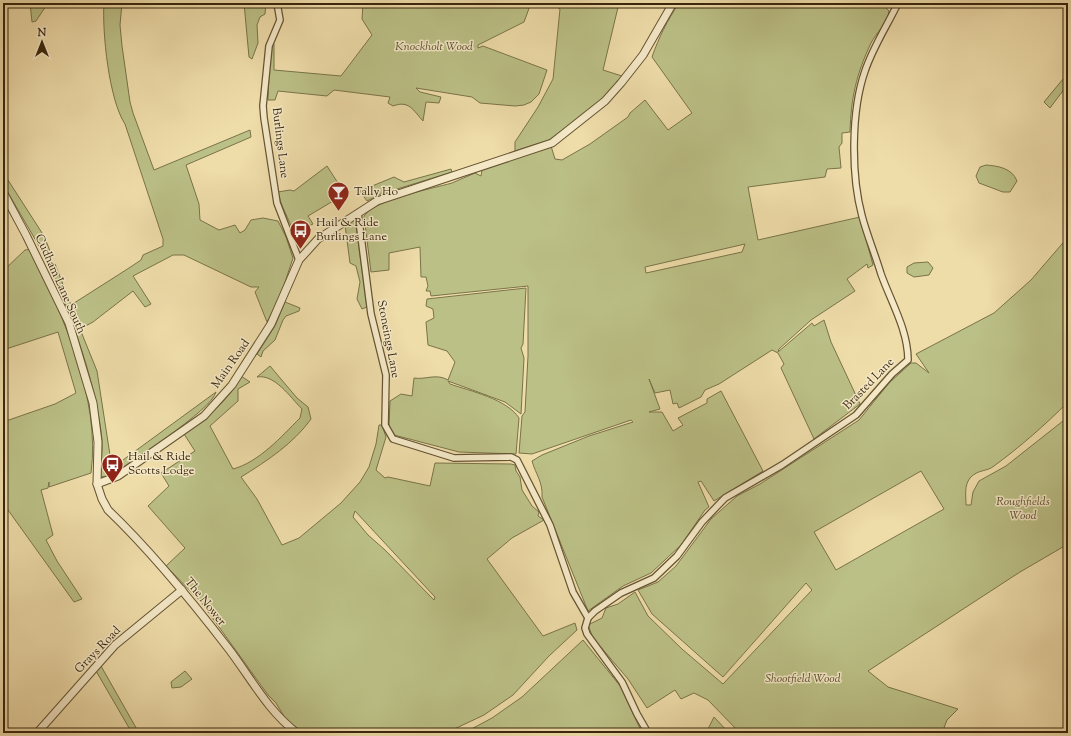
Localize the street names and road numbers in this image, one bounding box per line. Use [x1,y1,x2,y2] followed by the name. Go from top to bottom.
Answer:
[267,107,293,180] street label: Burlings Lane
[30,231,90,337] street label: Cudham Lane South
[372,298,404,380] street label: Stoneings Lane
[207,335,255,392] street label: Main Road
[839,353,899,414] street label: Brasted Lane
[180,574,231,631] street label: The Nower
[71,622,125,678] street label: Grays Road

